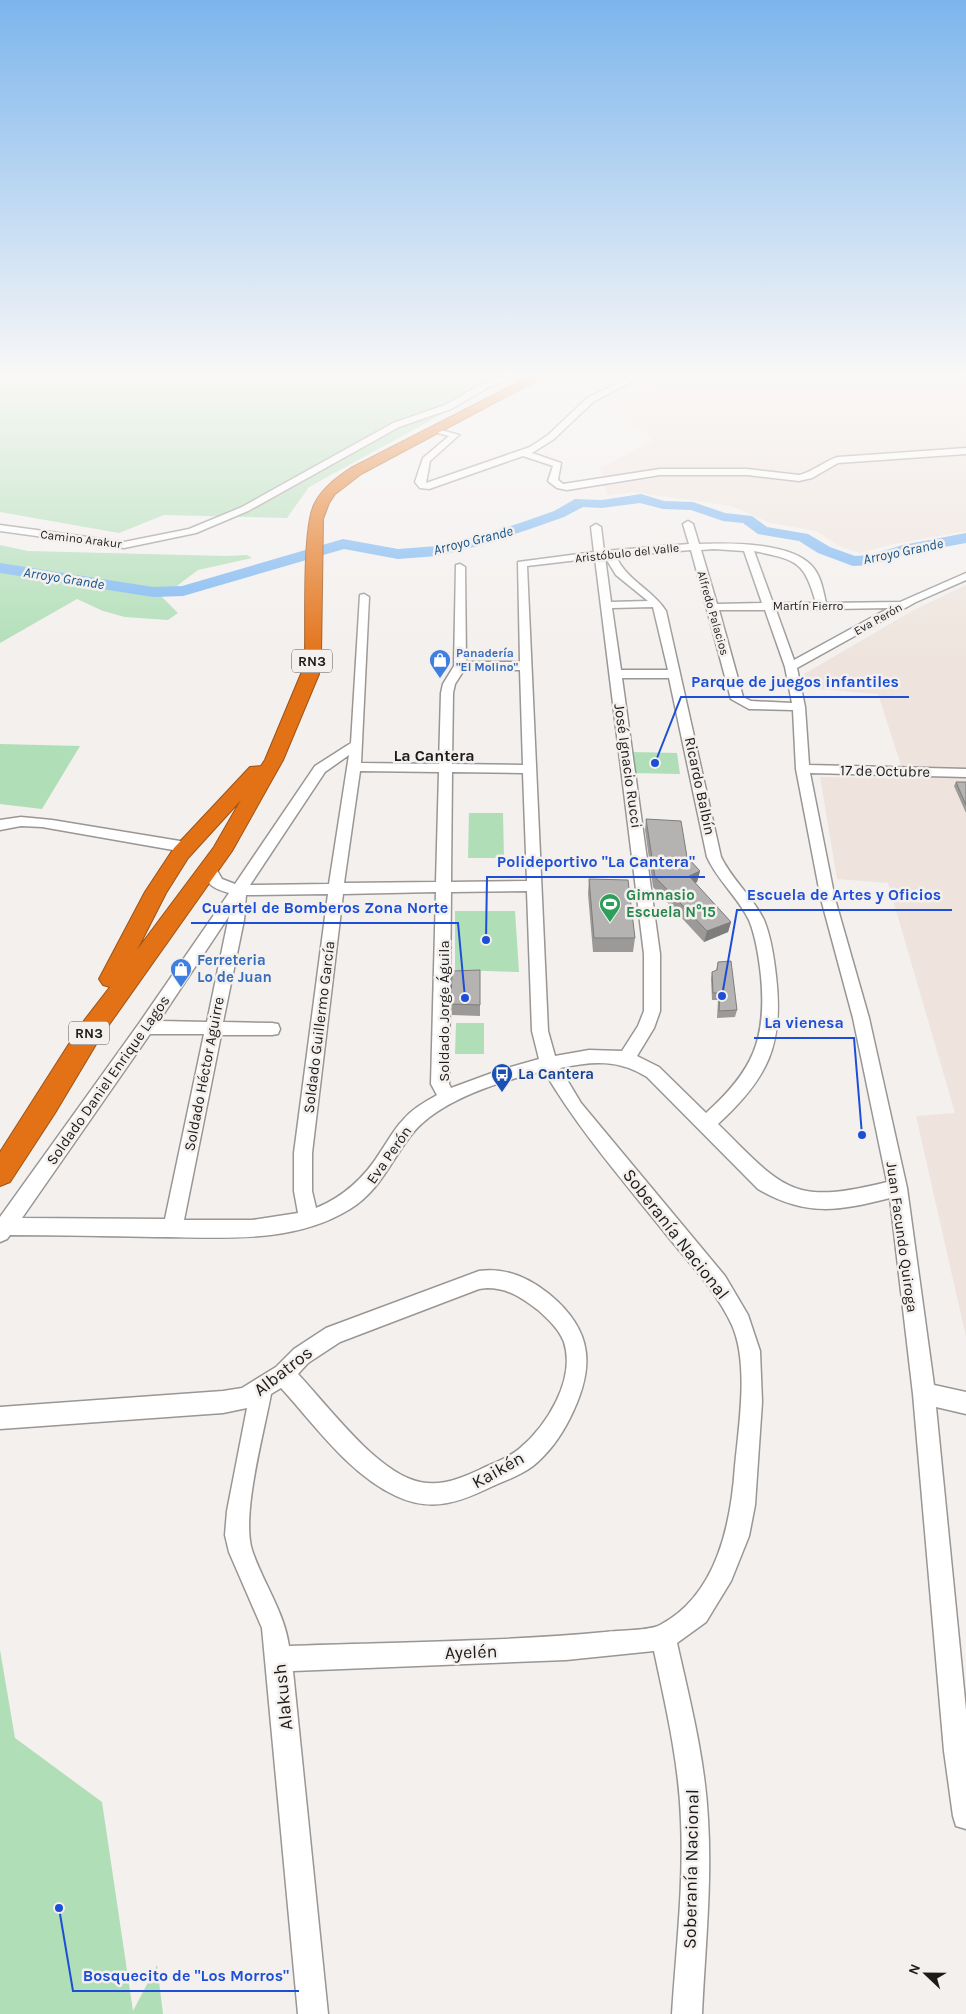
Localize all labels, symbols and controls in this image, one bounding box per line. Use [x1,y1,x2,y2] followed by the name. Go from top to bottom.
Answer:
[432,522,515,559] water label: Arroyo Grande
[40,527,123,551] street label: Camino Arakur
[862,535,945,568] water label: Arroyo Grande
[574,541,680,565] street label: Aristóbulo del Valle
[22,564,106,593] water label: Arroyo Grande
[694,569,732,657] street label: Alfredo Palacios
[773,599,843,613] street label: Martín Fierro
[851,600,905,638] street label: Eva Perón
[456,646,518,674] place label: Panadería "El Molino"
[428,648,452,679] shop icon: Panadería "El Molino"
[292,649,332,672] road number: RN3
[681,666,909,697] callout: Parque de juegos infantiles
[691,672,899,691] text: Parque de juegos infantiles
[610,703,646,829] street label: José Ignacio Rucci
[681,735,719,837] street label: Ricardo Balbín
[393,746,475,765] district label: La Cantera
[840,761,930,781] street label: 17 de Octubre
[487,846,705,877] callout: Polideportivo "La Cantera"
[497,852,695,871] text: Polideportivo "La Cantera"
[737,879,952,910] callout: Escuela de Artes y Oficios
[747,885,941,904] text: Escuela de Artes y Oficios
[626,886,716,921] place label: Gimnasio Escuela N°15
[191,892,458,923] callout: Cuartel de Bomberos Zona Norte
[598,892,622,923] sports icon: Gimnasio Escuela N°15
[202,898,448,917] text: Cuartel de Bomberos Zona Norte
[299,940,339,1114] street label: Soldado Guillermo García
[435,940,453,1082] street label: Soldado Jorge Águila
[197,951,272,986] place label: Ferreteria Lo de Juan
[169,957,193,988] shop icon: Ferreteria Lo de Juan
[42,992,174,1168] street label: Soldado Daniel Enrique Lagos
[180,995,228,1153] street label: Soldado Héctor Aguirre
[754,1007,854,1038] callout: La vienesa
[764,1013,844,1032] text: La vienesa
[69,1021,109,1044] road number: RN3
[490,1062,514,1093] bus stop icon: La Cantera
[518,1065,594,1083] place label: La Cantera
[363,1123,415,1187] street label: Eva Perón
[883,1161,921,1313] street label: Juan Facundo Quiroga
[618,1164,734,1304] street label: Soberanía Nacional
[249,1341,317,1401] street label: Albatros
[468,1447,528,1493] street label: Kaikén
[444,1640,498,1664] street label: Ayelén
[269,1663,297,1731] street label: Alakush
[679,1789,703,1949] street label: Soberanía Nacional
[901,1949,951,1999] north arrow
[73,1960,299,1991] callout: Bosquecito de "Los Morros"
[905,1961,924,1977] text: N
[83,1966,289,1985] text: Bosquecito de "Los Morros"

